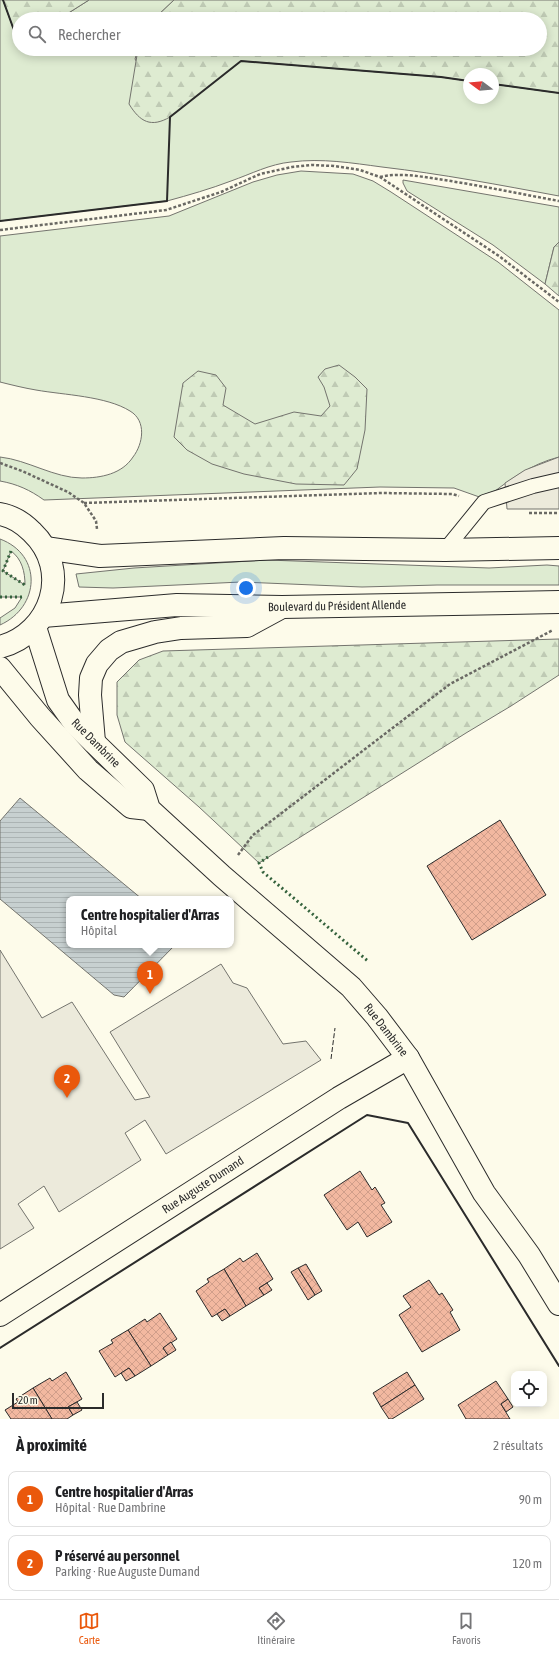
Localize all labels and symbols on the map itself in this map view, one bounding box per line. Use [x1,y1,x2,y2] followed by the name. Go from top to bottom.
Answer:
[463,68,499,104] north arrow
[236,578,256,598] your location
[268,598,406,614] street label: Boulevard du Président Allende
[69,716,123,770] street label: Rue Dambrine
[137,961,163,994] pin: 1
[361,1001,411,1059] street label: Rue Dambrine
[54,1065,80,1098] pin: 2
[160,1153,246,1217] street label: Rue Auguste Dumand
[12,1391,104,1410] scale bar

